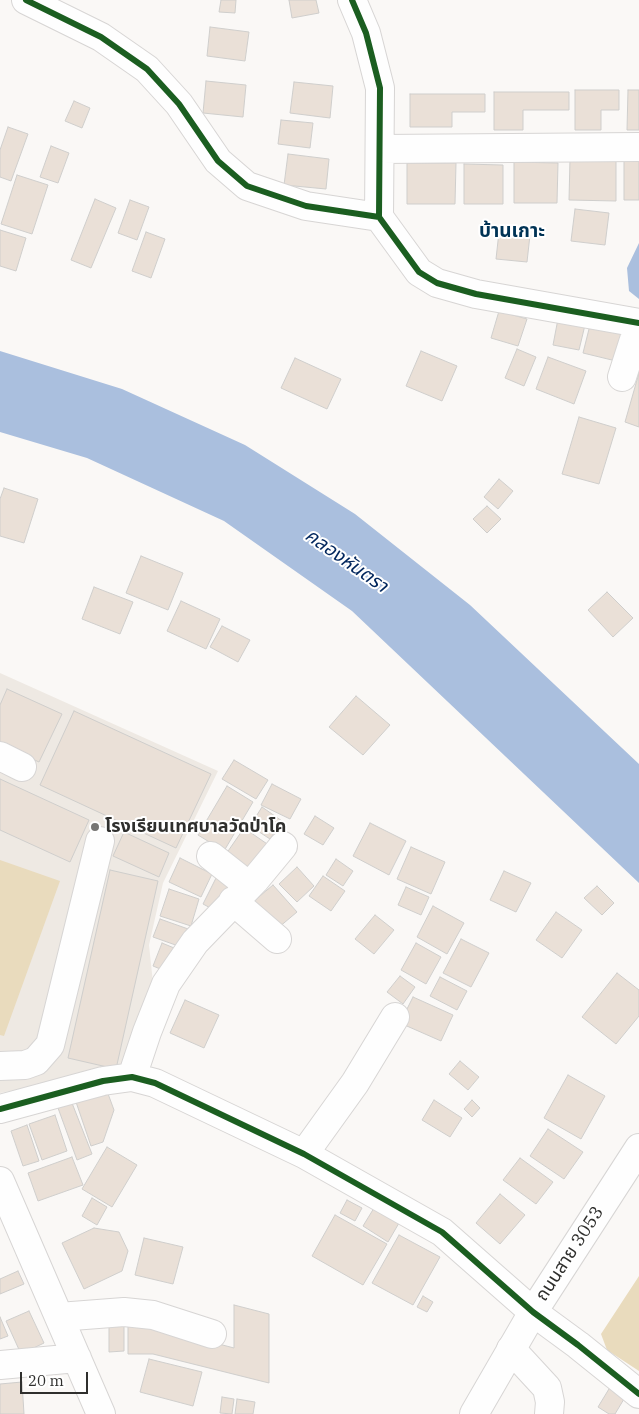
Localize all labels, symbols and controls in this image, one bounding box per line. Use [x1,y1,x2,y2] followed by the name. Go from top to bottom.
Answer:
[479,221,545,243] district label: บ้านเกาะ
[300,524,392,598] water label: คลองหันตรา
[105,816,286,838] place label: โรงเรียนเทศบาลวัดป่าโค
[89,821,101,833] marker: โรงเรียนเทศบาลวัดป่าโค
[531,1203,609,1305] street label: ถนนสาย 3053
[22,1362,90,1394] scale bar
[28,1371,64,1390] text: 20 m

